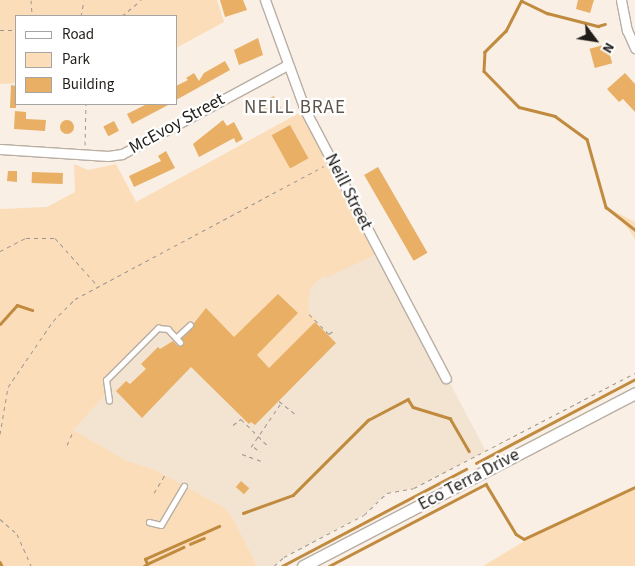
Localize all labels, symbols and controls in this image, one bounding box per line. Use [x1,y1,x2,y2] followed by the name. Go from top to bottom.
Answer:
[15,15,178,105] legend
[570,15,620,65] north arrow
[62,24,94,45] text: Road
[597,39,619,57] text: N
[62,49,90,70] text: Park
[62,74,114,95] text: Building
[126,89,228,159] street label: McEvoy Street
[243,97,347,119] district label: NEILL BRAE
[320,150,376,234] street label: Neill Street
[415,444,523,516] street label: Eco Terra Drive

